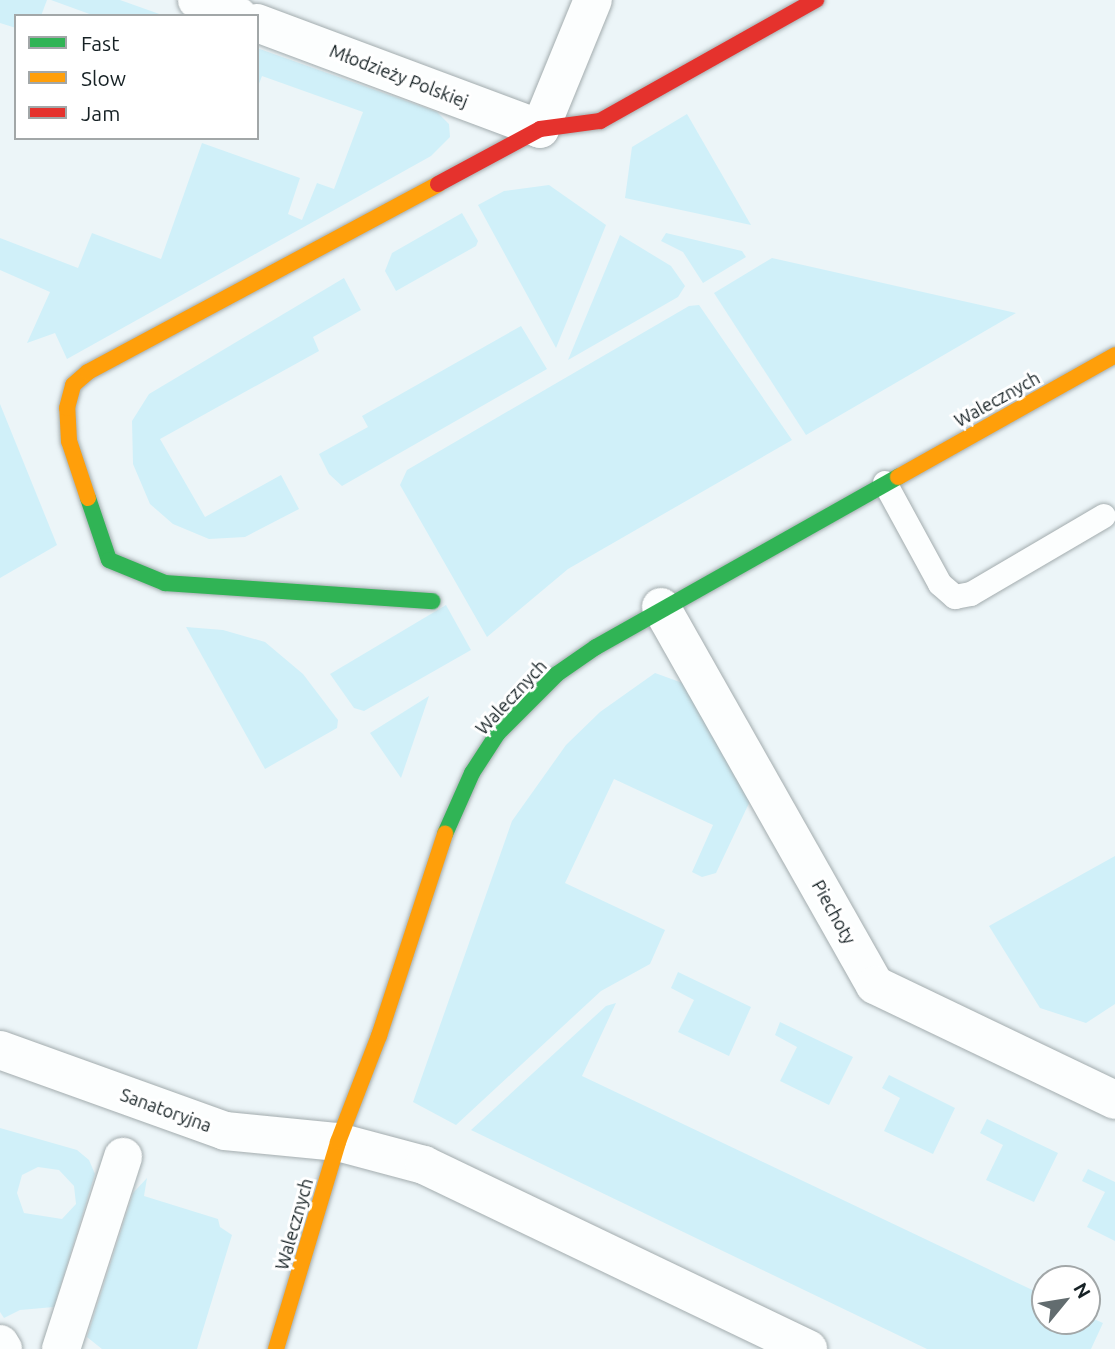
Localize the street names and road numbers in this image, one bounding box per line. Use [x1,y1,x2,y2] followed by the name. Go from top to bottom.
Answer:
[327,40,471,112] street label: Młodzieży Polskiej
[951,367,1043,431] street label: Walecznych
[471,655,551,739] street label: Walecznych
[808,876,860,948] street label: Piechoty
[117,1084,215,1136] street label: Sanatoryjna
[271,1176,317,1272] street label: Walecznych

